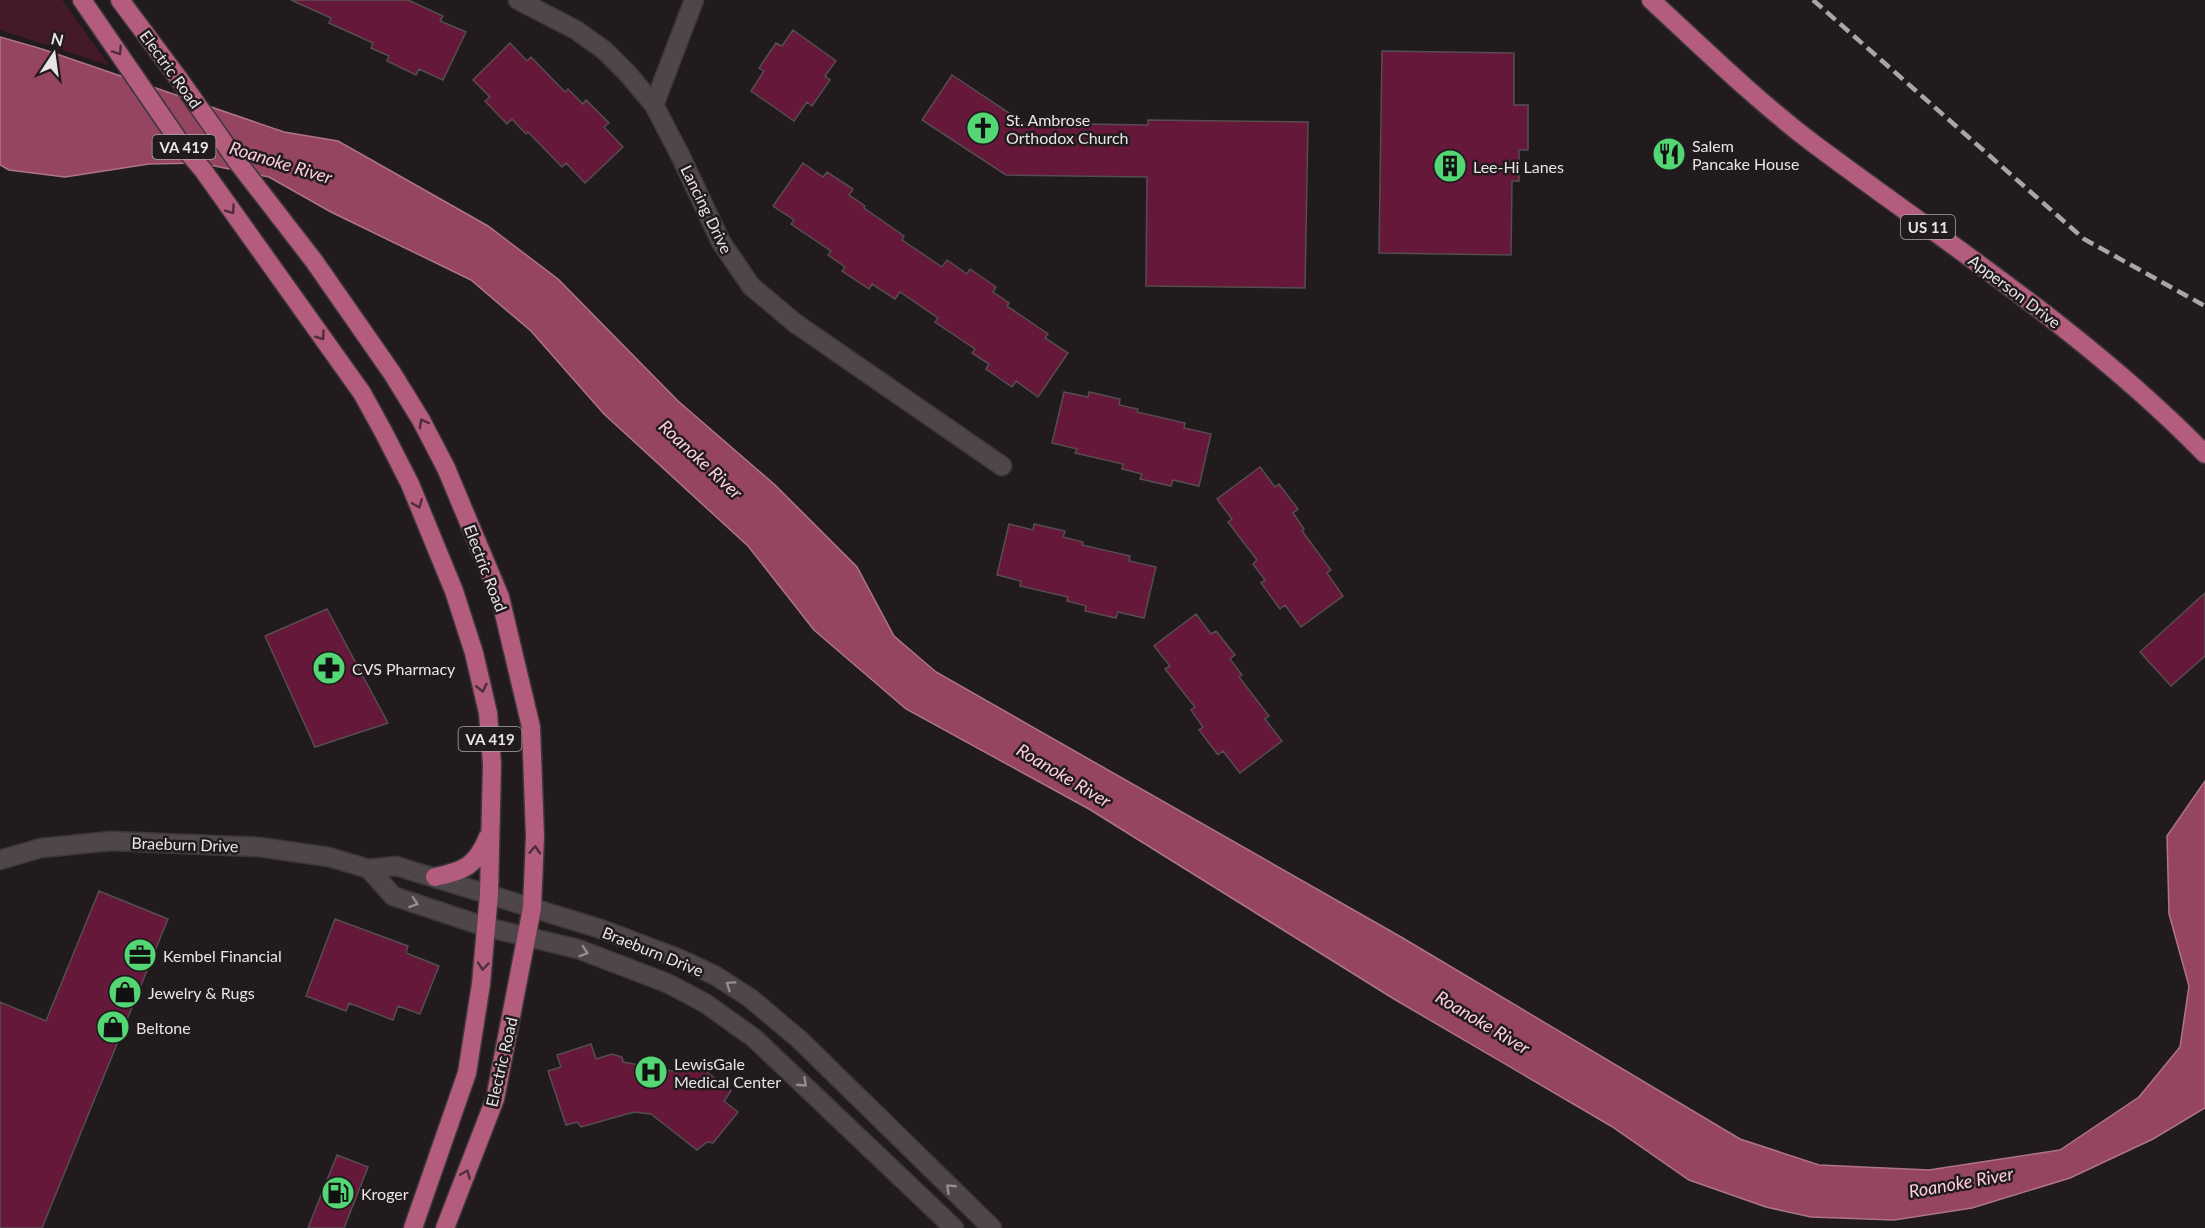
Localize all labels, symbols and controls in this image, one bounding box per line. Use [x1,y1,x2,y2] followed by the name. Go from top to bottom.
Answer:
[24,24,84,84] north arrow
[136,26,206,112] street label: Electric Road
[49,28,66,50] text: N
[110,45,122,55] one-way arrow
[965,110,1001,146] church icon: St. Ambrose Orthodox Church
[1006,110,1129,147] place label: St. Ambrose Orthodox Church
[152,135,216,159] road number: VA 419
[227,136,336,188] water label: Roanoke River
[1651,136,1687,172] restaurant icon: Salem Pancake House
[1692,136,1799,173] place label: Salem Pancake House
[1432,148,1468,184] building icon: Lee-Hi Lanes
[1473,157,1564,176] place label: Lee-Hi Lanes
[677,162,737,256] street label: Lancing Drive
[224,203,235,214] one-way arrow
[1901,215,1955,239] road number: US 11
[1965,250,2065,332] street label: Apperson Drive
[314,329,325,340] one-way arrow
[655,415,748,504] water label: Roanoke River
[419,419,430,430] one-way arrow
[411,498,423,509] one-way arrow
[461,522,511,614] street label: Electric Road
[311,650,347,686] pharmacy icon: CVS Pharmacy
[352,659,456,678] place label: CVS Pharmacy
[475,683,488,693] one-way arrow
[458,727,522,751] road number: VA 419
[1013,738,1116,812] water label: Roanoke River
[131,833,239,855] street label: Braeburn Drive
[528,845,541,854] one-way arrow
[408,896,419,909] one-way arrow
[600,922,706,980] street label: Braeburn Drive
[122,937,158,973] office icon: Kembel Financial
[578,945,589,957] one-way arrow
[163,946,282,965] place label: Kembel Financial
[476,961,489,970] one-way arrow
[107,974,143,1010] shop icon: Jewelry & Rugs
[725,981,736,992] one-way arrow
[148,983,255,1002] place label: Jewelry & Rugs
[1432,985,1535,1059] water label: Roanoke River
[95,1009,131,1045] shop icon: Beltone
[481,1015,521,1109] street label: Electric Road
[136,1018,191,1037] place label: Beltone
[633,1054,669,1090] hospital icon: LewisGale Medical Center
[674,1054,781,1091] place label: LewisGale Medical Center
[796,1076,806,1087] one-way arrow
[1907,1162,2016,1202] water label: Roanoke River
[459,1169,471,1180] one-way arrow
[320,1175,356,1211] fuel station icon: Kroger
[361,1184,409,1203] place label: Kroger
[946,1184,957,1195] one-way arrow

